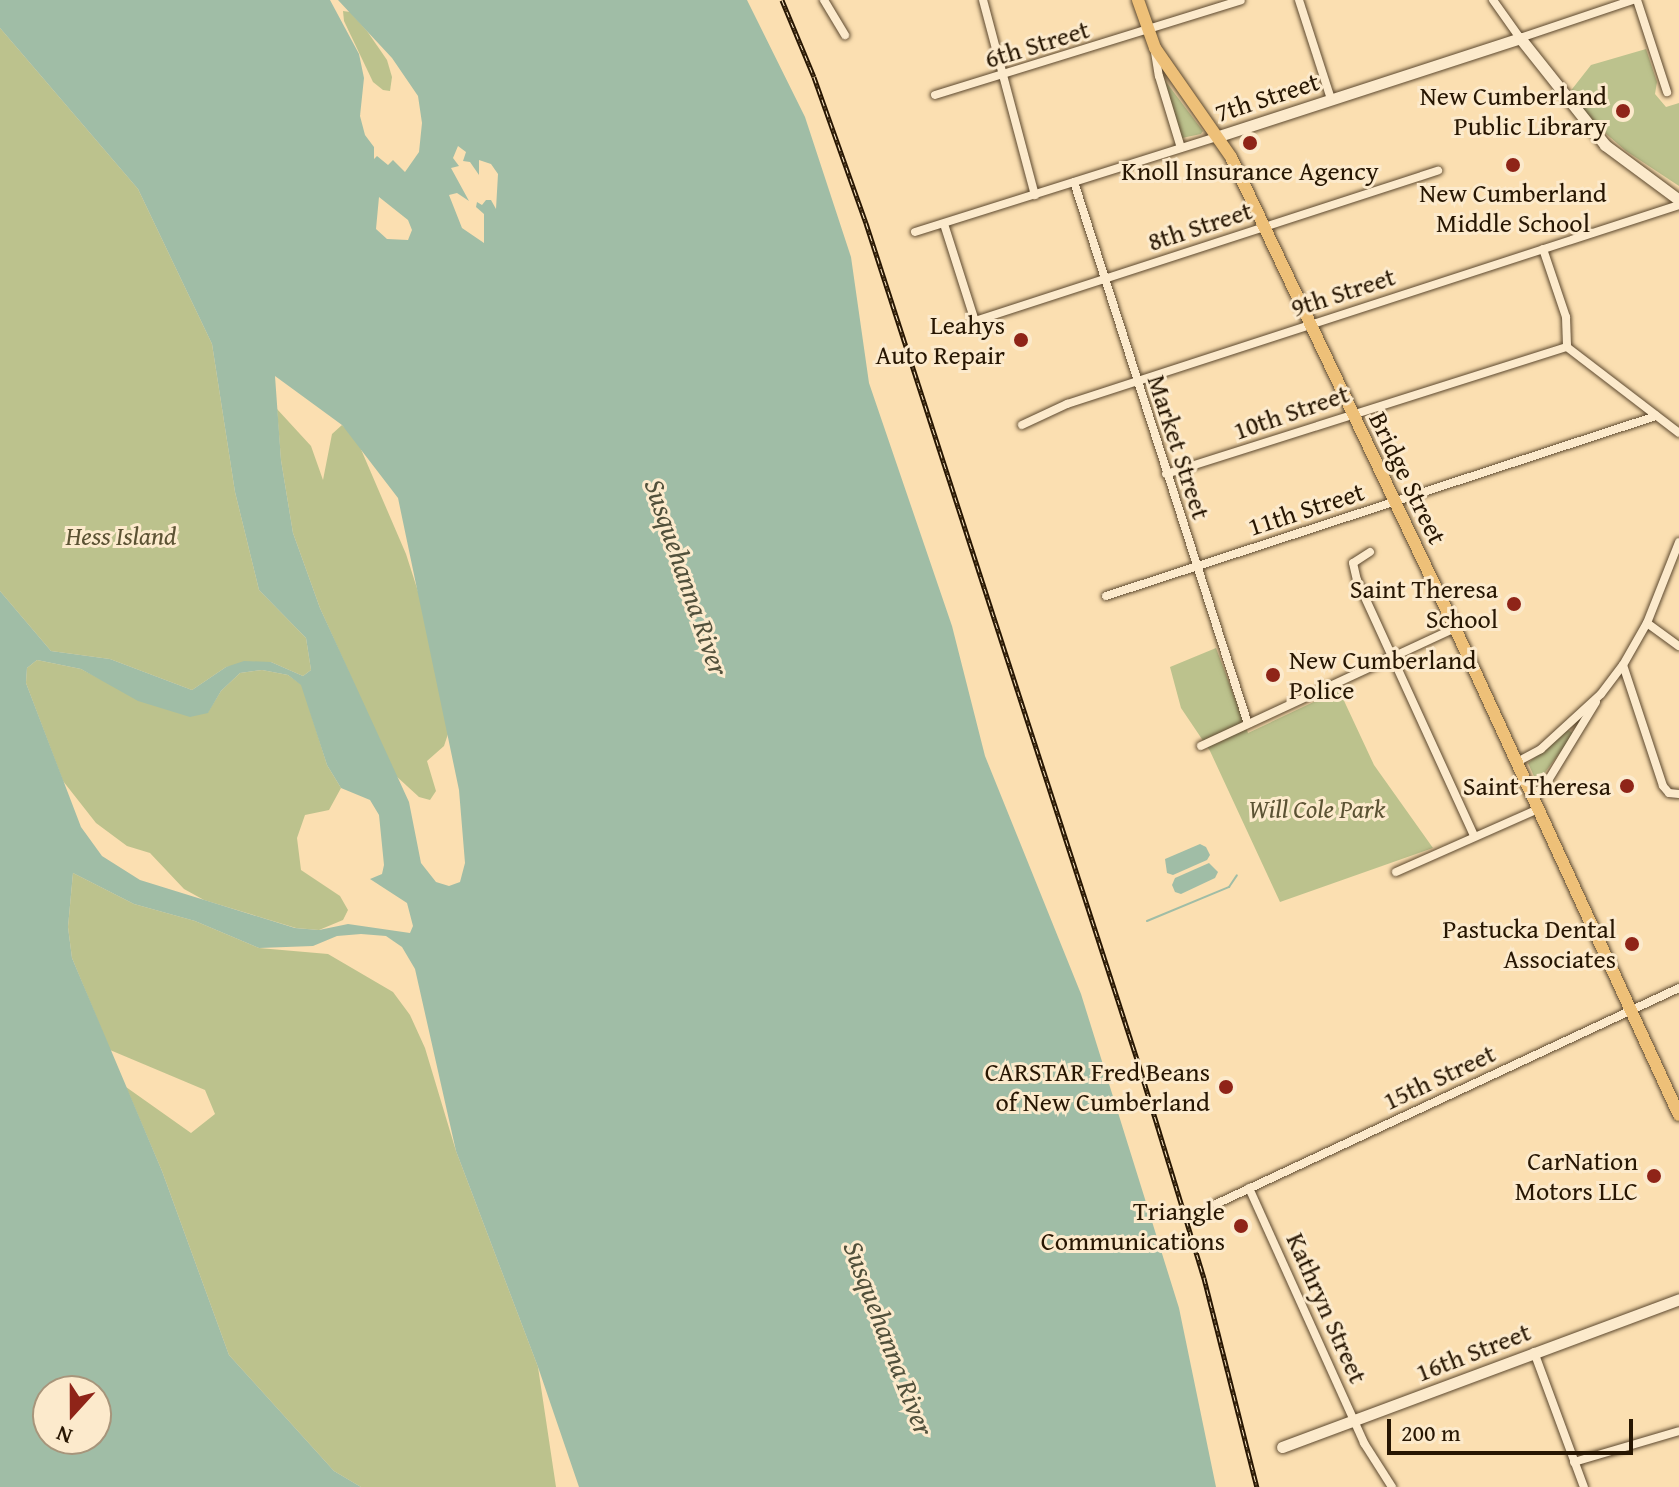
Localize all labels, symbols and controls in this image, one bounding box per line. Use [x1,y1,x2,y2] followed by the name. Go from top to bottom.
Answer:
[981,13,1093,75] street label: 6th Street
[1211,66,1323,128] street label: 7th Street
[1420,80,1607,142] place label: New Cumberland Public Library
[1614,102,1632,120] marker: New Cumberland Public Library
[1241,134,1259,152] marker: Knoll Insurance Agency
[1121,155,1379,187] place label: Knoll Insurance Agency
[1504,156,1522,174] marker: New Cumberland Middle School
[1419,177,1607,238] place label: New Cumberland Middle School
[1144,195,1256,257] street label: 8th Street
[1287,261,1399,323] street label: 9th Street
[875,309,1005,370] place label: Leahys Auto Repair
[1012,331,1030,349] marker: Leahys Auto Repair
[1141,371,1217,523] street label: Market Street
[1229,378,1353,446] street label: 10th Street
[1363,407,1453,549] street label: Bridge Street
[638,474,736,680] water label: Susquehanna River
[1244,476,1368,542] street label: 11th Street
[65,520,177,552] park label: Hess Island
[1350,573,1498,634] place label: Saint Theresa School
[1505,595,1523,613] marker: Saint Theresa School
[1289,644,1476,706] place label: New Cumberland Police
[1264,666,1282,684] marker: New Cumberland Police
[1463,770,1611,802] place label: Saint Theresa
[1618,777,1636,795] marker: Saint Theresa
[1249,793,1385,825] park label: Will Cole Park
[1442,913,1616,974] place label: Pastucka Dental Associates
[1623,935,1641,953] marker: Pastucka Dental Associates
[1378,1037,1500,1117] street label: 15th Street
[985,1056,1210,1118] place label: CARSTAR Fred Beans of New Cumberland
[1217,1078,1235,1096] marker: CARSTAR Fred Beans of New Cumberland
[1515,1145,1638,1206] place label: CarNation Motors LLC
[1645,1167,1663,1185] marker: CarNation Motors LLC
[1041,1195,1225,1256] place label: Triangle Communications
[1232,1217,1250,1235] marker: Triangle Communications
[1280,1228,1374,1388] street label: Kathryn Street
[836,1236,942,1440] water label: Susquehanna River
[1411,1316,1535,1388] street label: 16th Street
[32,1375,112,1455] north arrow
[1391,1403,1637,1453] scale bar
[1401,1415,1461,1450] text: 200 m
[52,1418,77,1453] text: N

